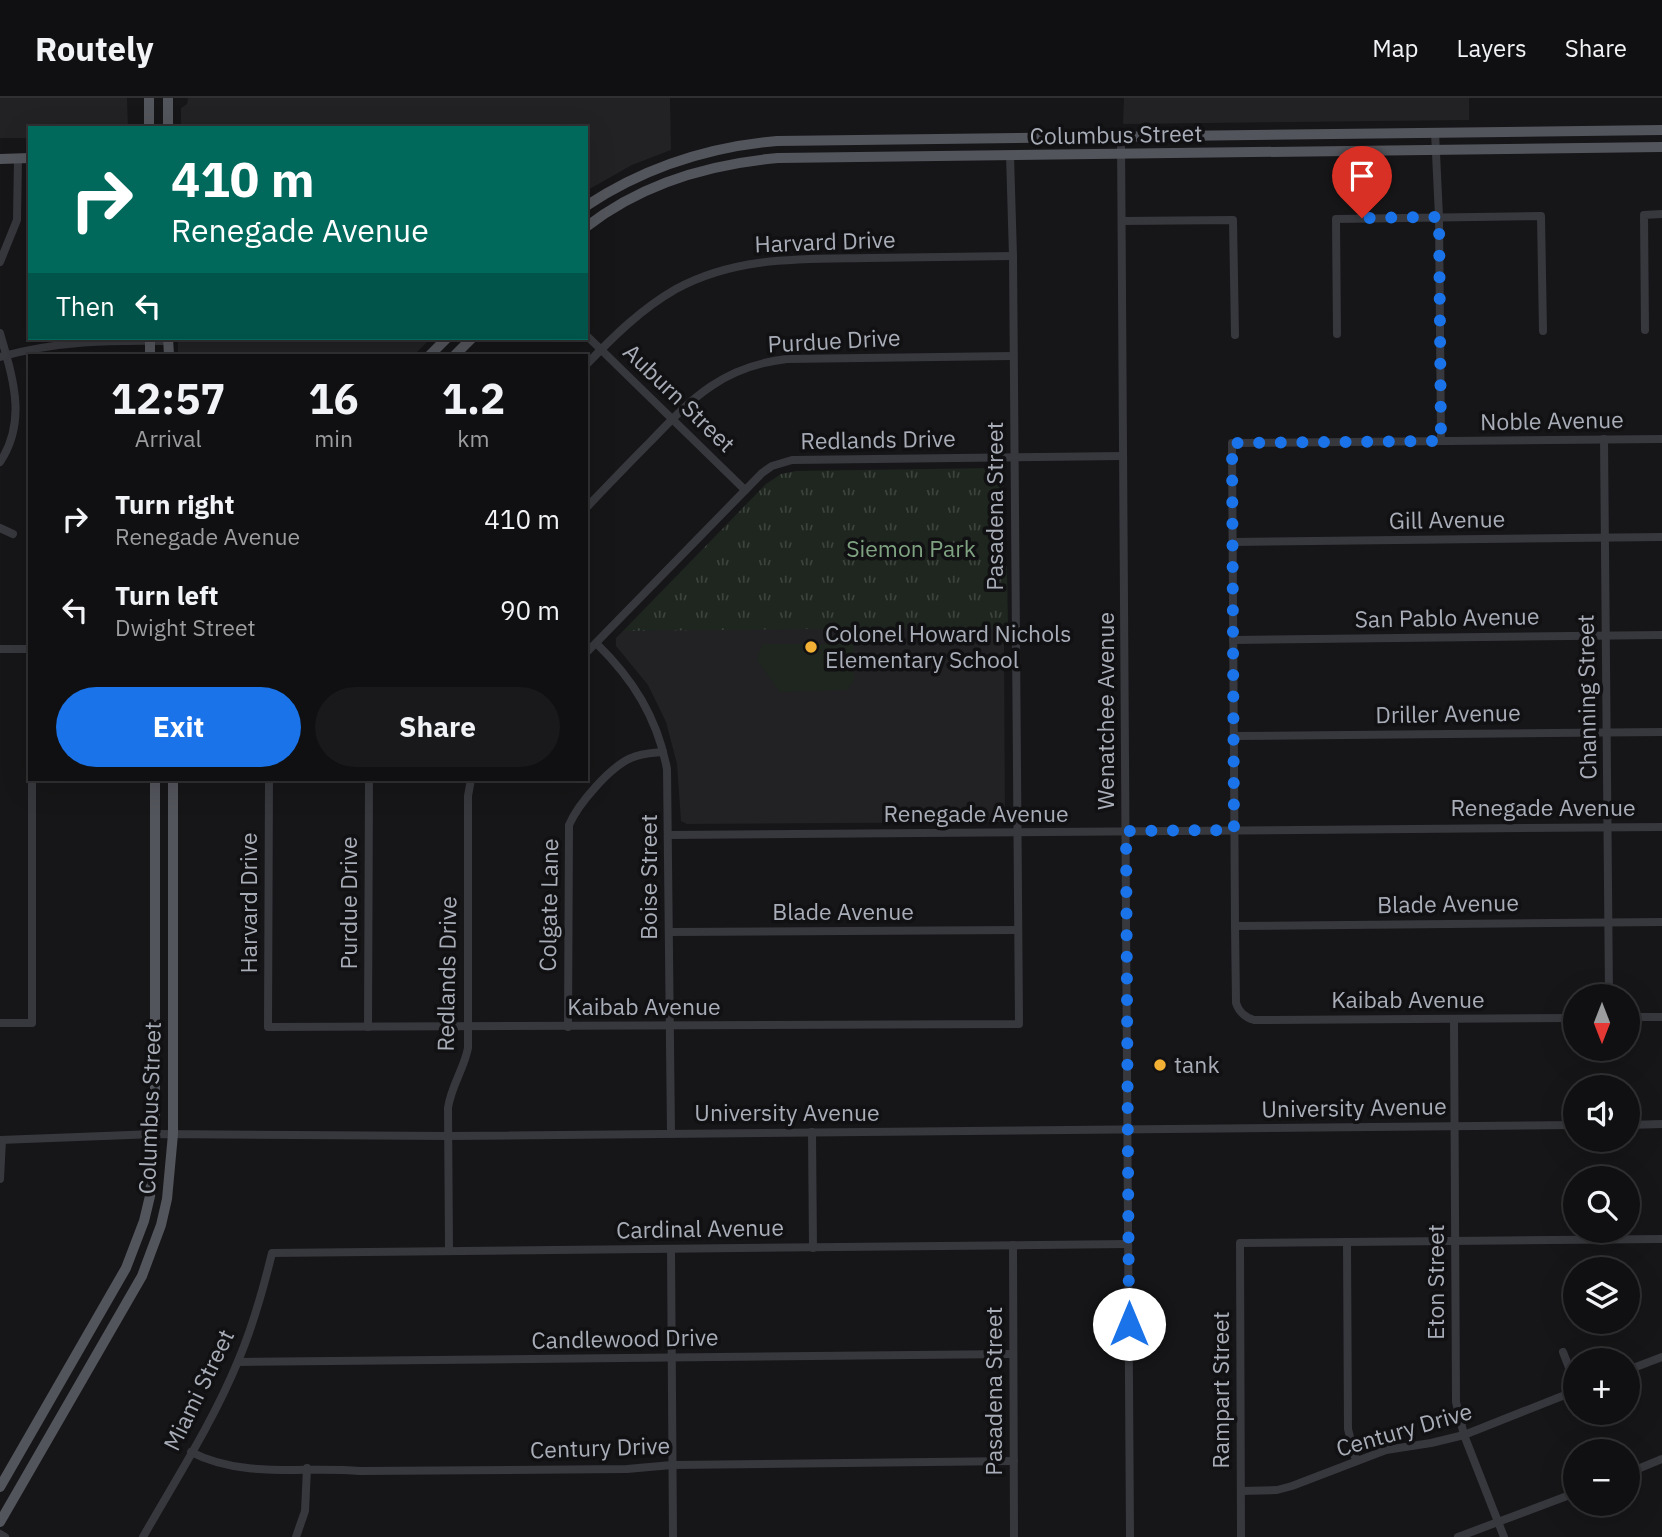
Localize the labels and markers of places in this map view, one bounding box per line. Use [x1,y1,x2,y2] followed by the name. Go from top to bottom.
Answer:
[1332,146,1392,218] pin
[825,618,1072,674] place label: Colonel Howard Nichols Elementary School
[803,639,819,655] marker: Colonel Howard Nichols Elementary School
[1174,1049,1220,1079] place label: tank
[1152,1057,1168,1073] marker: tank

